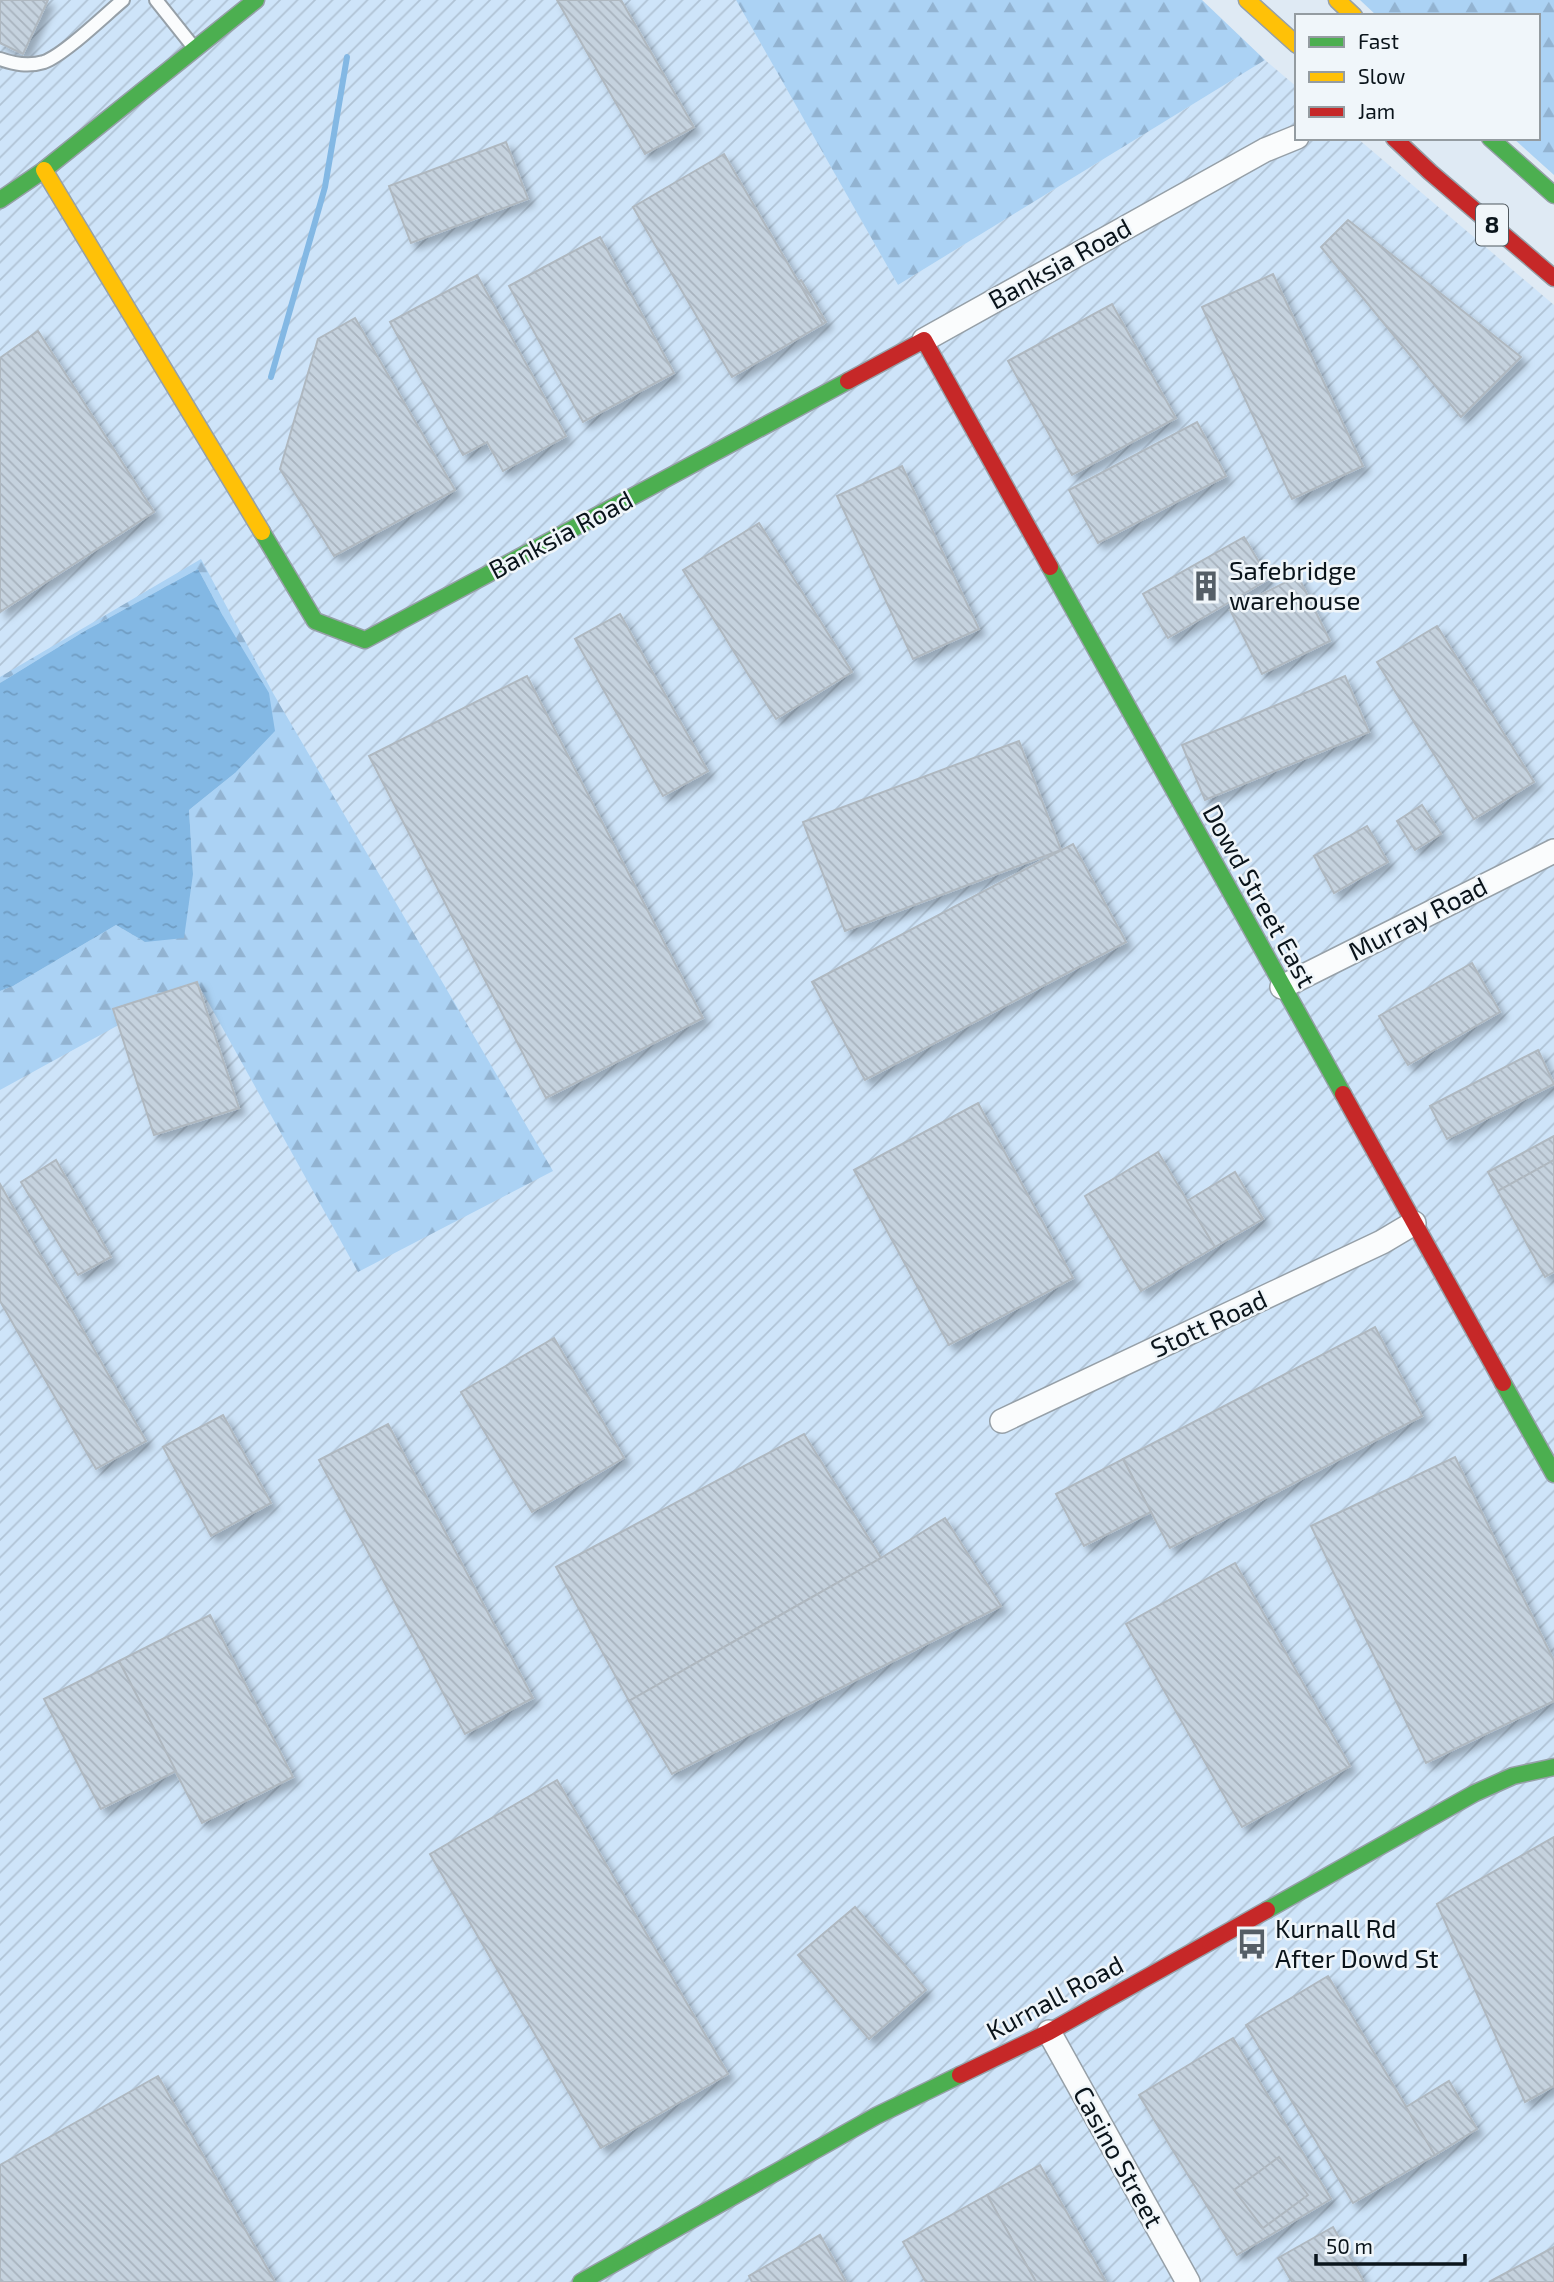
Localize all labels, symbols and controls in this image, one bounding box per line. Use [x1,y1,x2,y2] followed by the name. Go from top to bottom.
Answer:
[1295,14,1540,140] legend
[1358,28,1399,53] text: Fast
[1358,63,1405,88] text: Slow
[1358,98,1395,123] text: Jam
[1476,205,1508,246] road number: 8
[983,211,1136,315] street label: Banksia Road
[483,483,637,585] street label: Banksia Road
[1229,554,1361,615] place label: Safebridge warehouse
[1189,569,1223,603] building icon: Safebridge warehouse
[1197,799,1323,992] street label: Dowd Street East
[1343,869,1492,966] street label: Murray Road
[1145,1282,1271,1363] street label: Stott Road
[1275,1912,1439,1973] place label: Kurnall Rd After Dowd St
[1235,1927,1269,1961] bus stop icon: Kurnall Rd After Dowd St
[981,1948,1128,2046] street label: Kurnall Road
[1068,2080,1171,2232] street label: Casino Street
[1316,2222,1465,2266] scale bar
[1326,2233,1373,2258] text: 50 m

